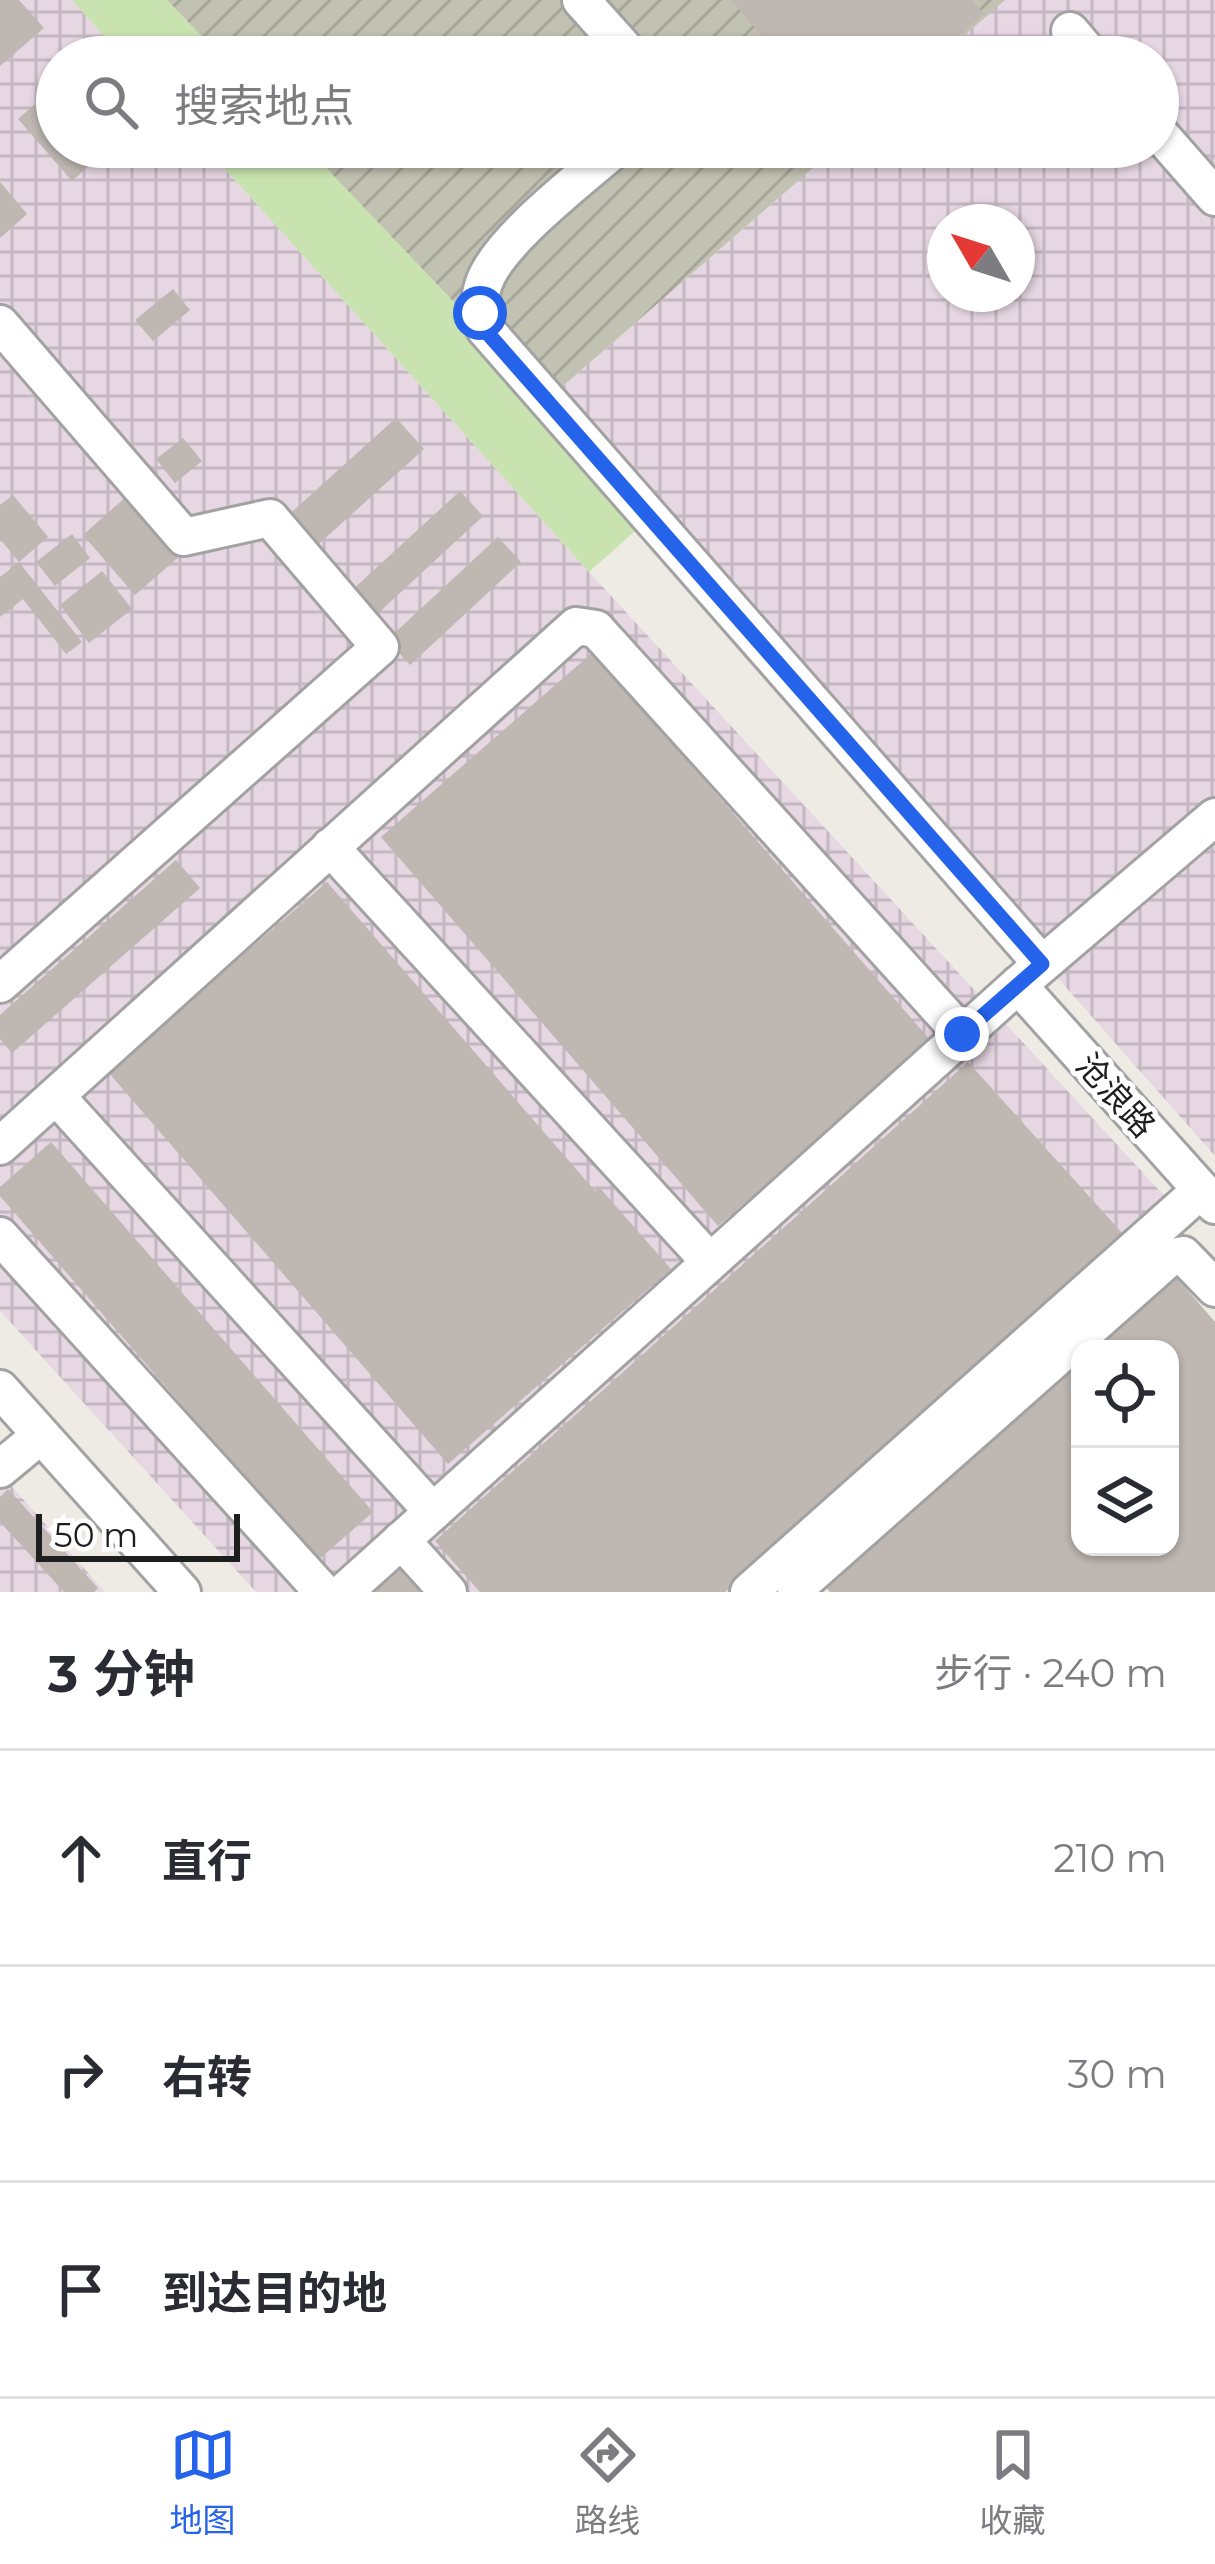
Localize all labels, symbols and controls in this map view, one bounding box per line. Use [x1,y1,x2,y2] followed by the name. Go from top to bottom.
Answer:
[36,36,1179,168] search box
[78,69,144,135] icon: search
[174,78,354,133] text: 搜索地点
[927,204,1035,312] north arrow
[453,286,507,340] route start
[935,1007,989,1061] route end
[1068,1045,1164,1145] street label: 沧浪路
[1071,1340,1179,1556] map controls
[1071,1340,1179,1448] button: locate
[1071,1448,1179,1556] button: layers
[36,1508,240,1561] scale bar
[54,1515,138,1555] text: 50 m
[48,1643,195,1705] text: 3 分钟
[934,1649,1167,1697] text: 步行 · 240 m
[48,1825,114,1891] icon: ahead
[162,1833,252,1888] text: 直行
[1053,1834,1167,1882] text: 210 m
[48,2041,114,2107] icon: right
[162,2049,252,2104] text: 右转
[1068,2050,1167,2098] text: 30 m
[48,2257,114,2323] icon: arrive
[162,2265,387,2320] text: 到达目的地
[170,2422,236,2542] tab: 地图
[575,2422,641,2542] tab: 路线
[980,2422,1046,2542] tab: 收藏

